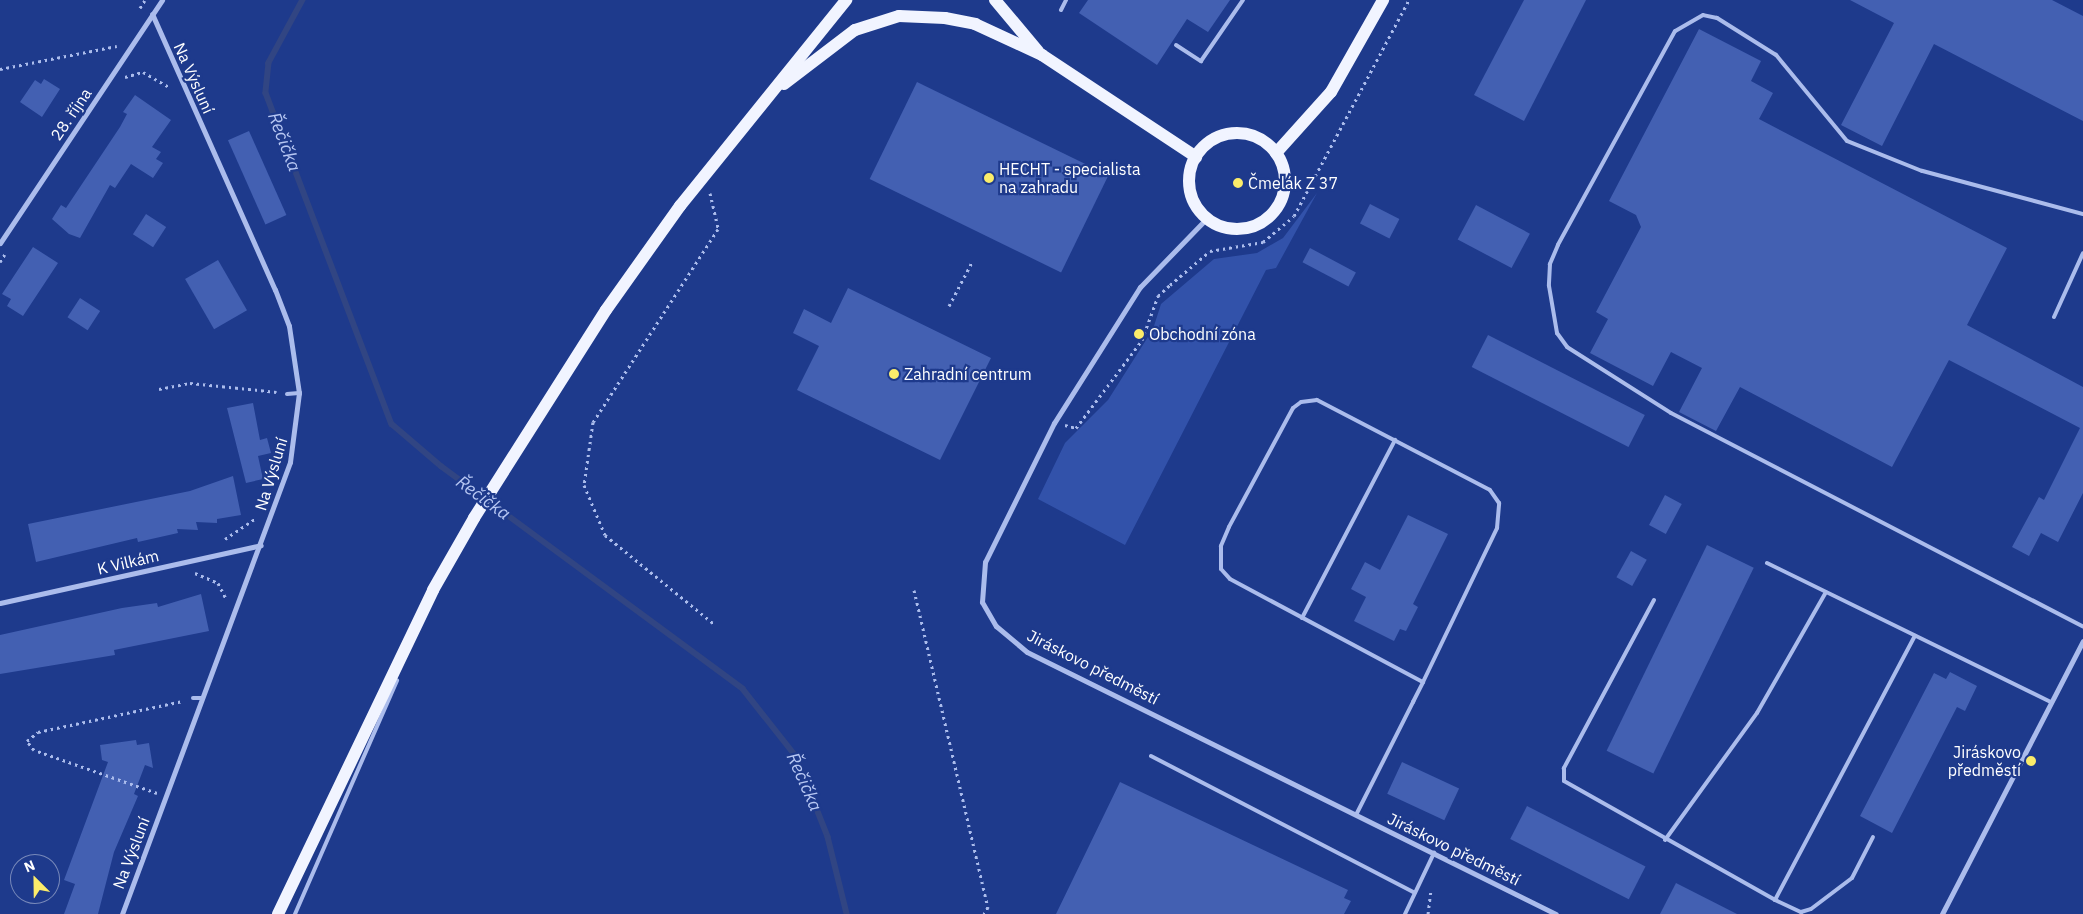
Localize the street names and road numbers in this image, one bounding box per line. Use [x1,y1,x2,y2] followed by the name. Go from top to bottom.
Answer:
[170,40,218,116] street label: Na Výsluní
[47,84,95,144] street label: 28. října
[251,435,291,513] street label: Na Výsluní
[95,546,161,578] street label: K Vilkám
[1024,626,1162,708] street label: Jiráskovo předměstí
[1385,809,1523,889] street label: Jiráskovo předměstí
[109,814,153,892] street label: Na Výsluní

